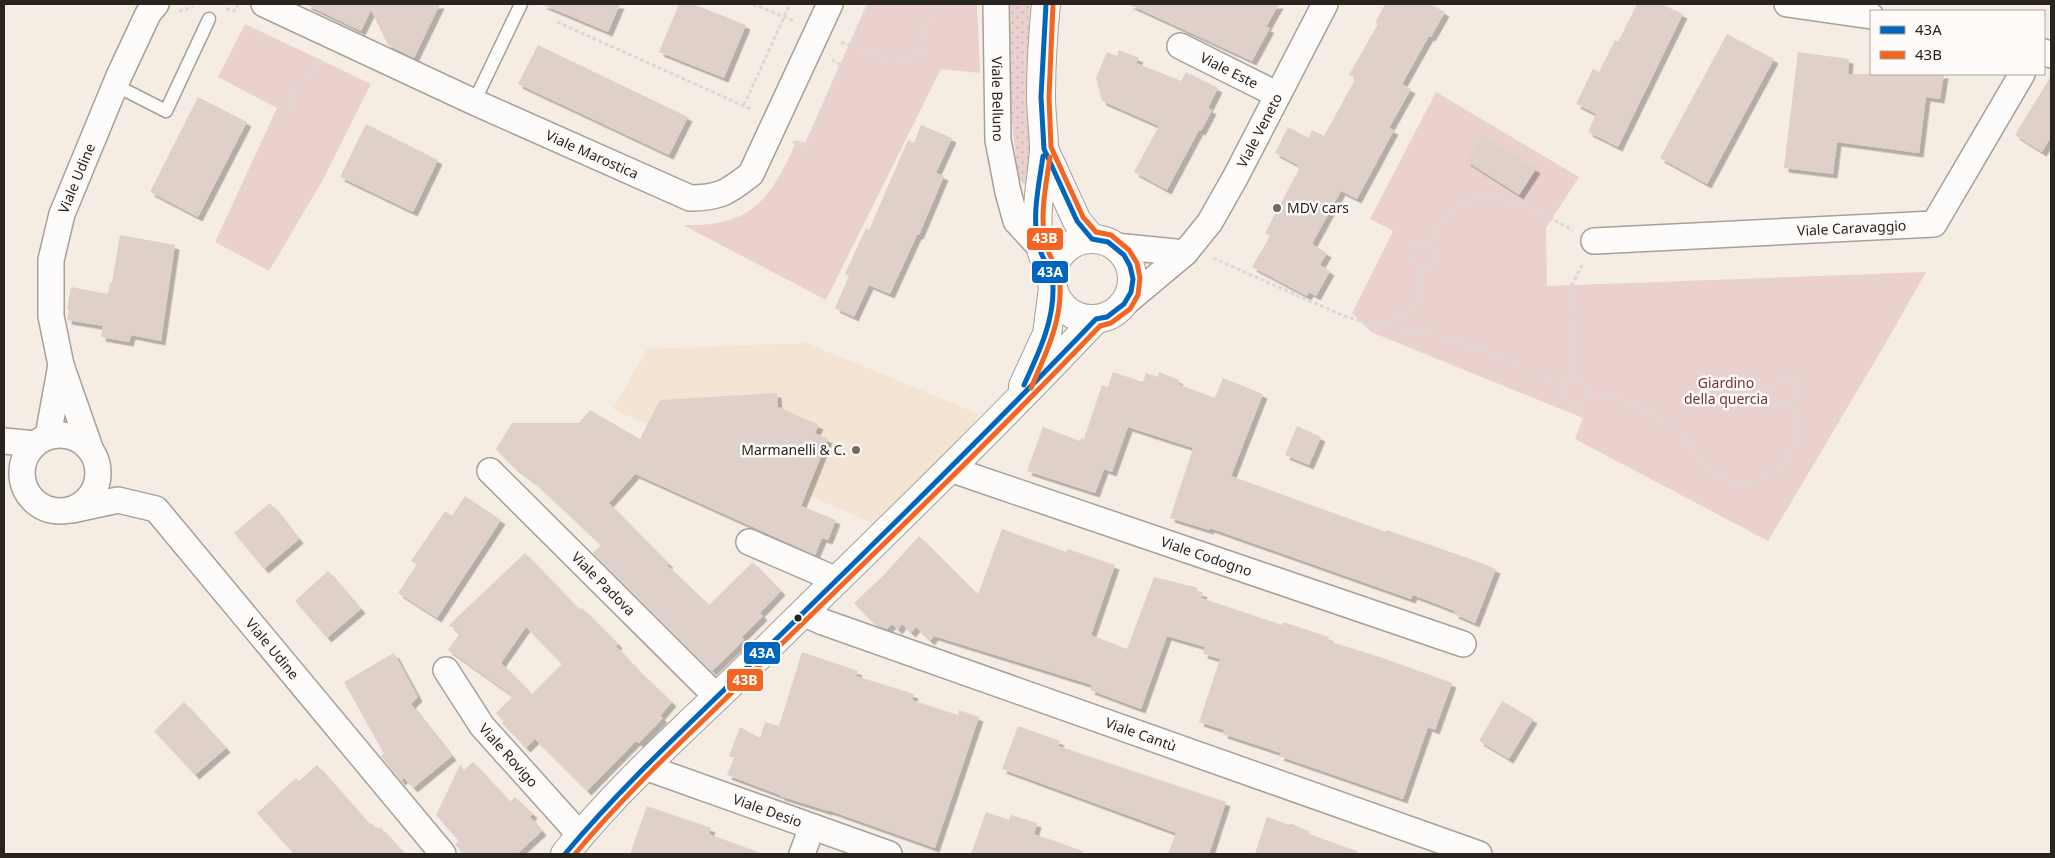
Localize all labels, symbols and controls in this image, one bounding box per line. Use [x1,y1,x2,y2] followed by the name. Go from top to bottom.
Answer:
[1870,10,2045,75] legend
[1915,19,1942,39] text: 43A
[1915,44,1942,64] text: 43B
[1197,48,1262,93] street label: Viale Este
[988,56,1008,142] street label: Viale Belluno
[1232,90,1286,171] street label: Viale Veneto
[543,125,642,183] street label: Viale Marostica
[53,140,99,216] street label: Viale Udine
[1287,198,1349,217] place label: MDV cars
[1271,202,1283,214] marker: MDV cars
[1796,215,1907,240] street label: Viale Caravaggio
[1026,227,1064,251] line badge: 43B
[1032,228,1058,247] text: 43B
[1031,260,1069,284] line badge: 43A
[1037,262,1063,281] text: 43A
[1684,373,1768,408] park label: Giardino della quercia
[741,440,846,459] place label: Marmanelli & C.
[850,444,862,456] marker: Marmanelli & C.
[1158,532,1255,580] street label: Viale Codogno
[568,547,640,620] street label: Viale Padova
[793,613,803,623] unlabelled marker
[242,614,304,683] street label: Viale Udine
[743,641,781,665] line badge: 43A
[749,643,775,662] text: 43A
[726,668,764,692] line badge: 43B
[732,670,758,689] text: 43B
[1103,713,1179,755] street label: Viale Cantù
[475,719,542,791] street label: Viale Rovigo
[731,789,805,831] street label: Viale Desio

